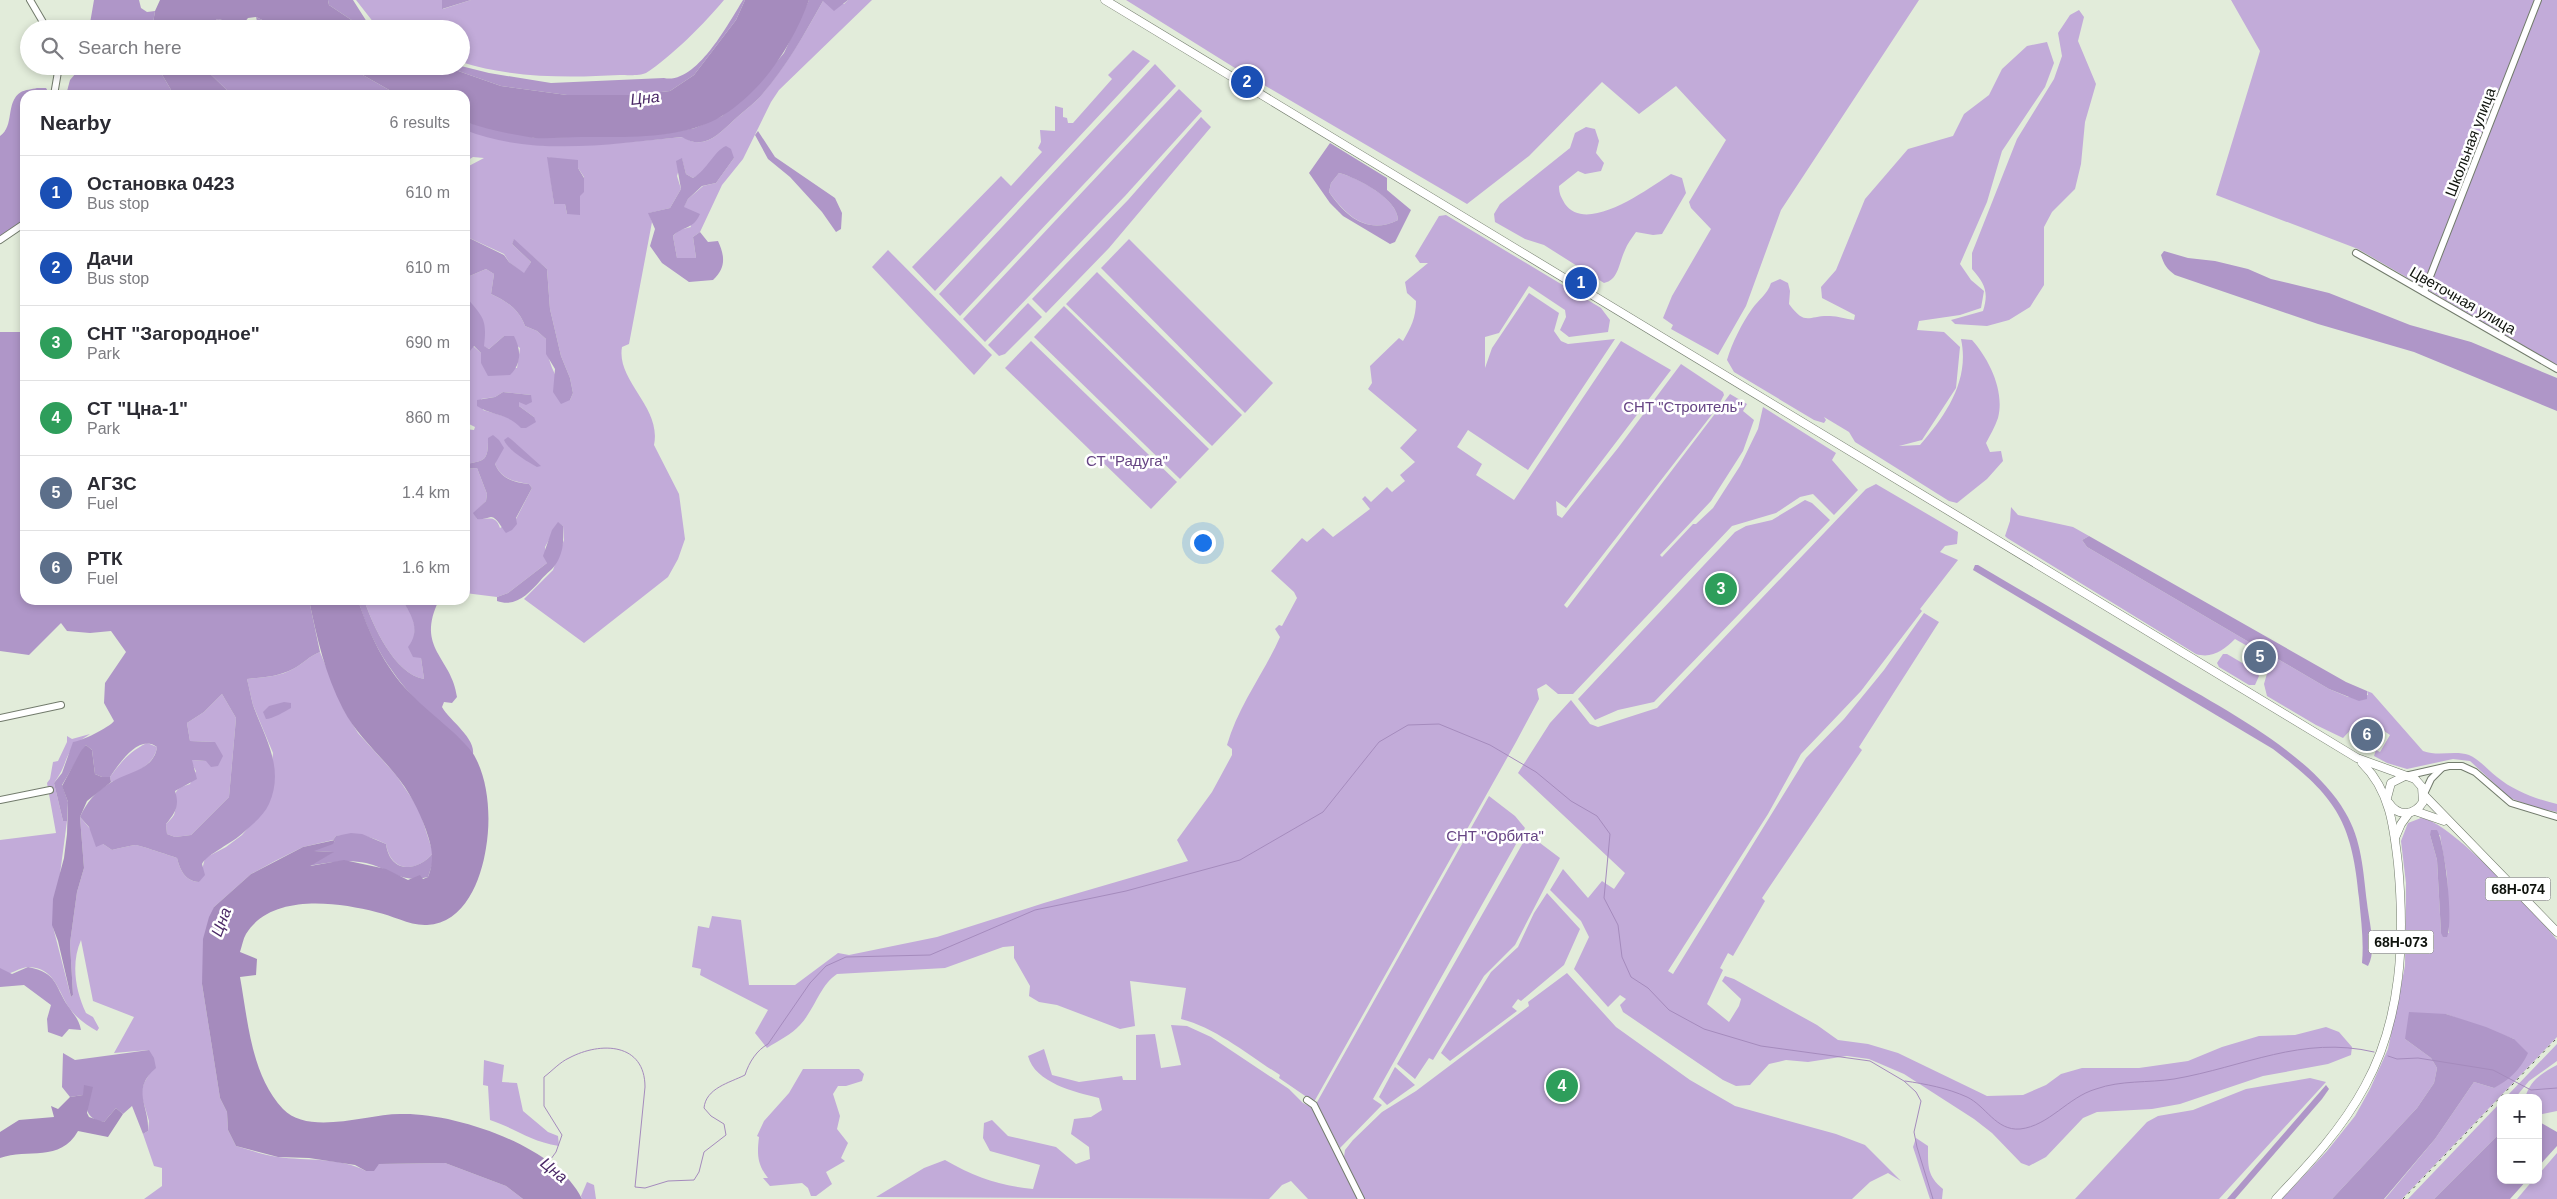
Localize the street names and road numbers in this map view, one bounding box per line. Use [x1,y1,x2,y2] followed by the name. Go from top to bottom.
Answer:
[2441,85,2499,199] street label: Школьная улица
[2407,263,2520,338] street label: Цветочная улица
[2486,878,2550,901] road number: 68Н-074
[2368,930,2434,954] road number: 68Н-073

